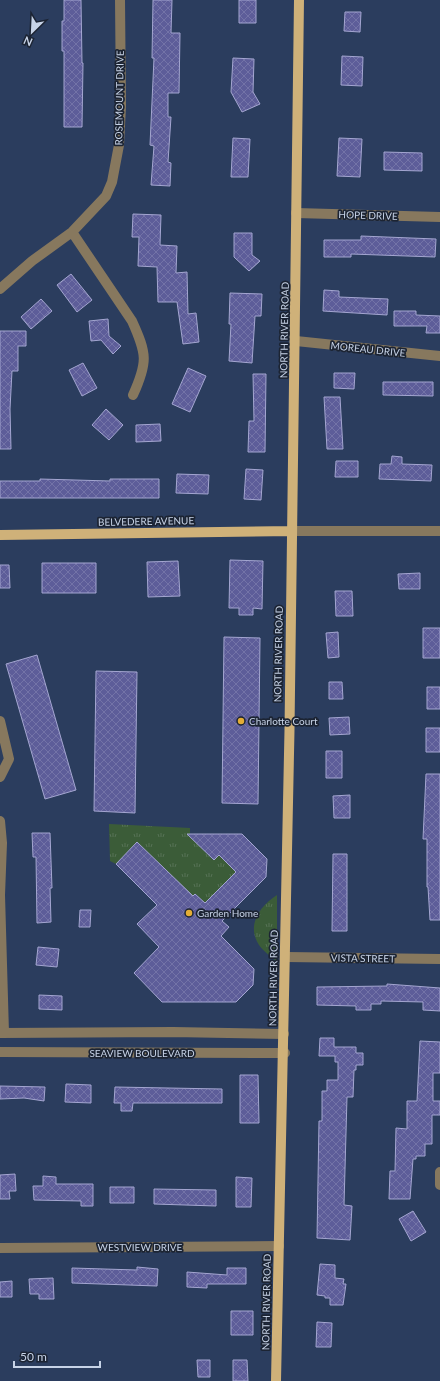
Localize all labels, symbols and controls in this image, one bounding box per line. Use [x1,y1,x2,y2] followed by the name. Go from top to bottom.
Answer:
[12,12,52,52] north arrow
[21,34,34,49] text: N
[112,50,126,146] street label: ROSEMOUNT DRIVE
[338,208,398,222] street label: HOPE DRIVE
[277,281,291,378] street label: NORTH RIVER ROAD
[330,339,406,359] street label: MOREAU DRIVE
[98,514,194,528] street label: BELVEDERE AVENUE
[271,605,285,702] street label: NORTH RIVER ROAD
[249,715,318,727] place label: Charlotte Court
[236,716,246,726] marker: Charlotte Court
[197,907,258,919] place label: Garden Home
[184,908,194,918] marker: Garden Home
[266,929,280,1026] street label: NORTH RIVER ROAD
[331,951,395,965] street label: VISTA STREET
[89,1047,195,1059] street label: SEAVIEW BOULEVARD
[98,1241,183,1253] street label: WESTVIEW DRIVE
[259,1253,273,1350] street label: NORTH RIVER ROAD
[14,1343,100,1369] scale bar
[20,1349,47,1364] text: 50 m

